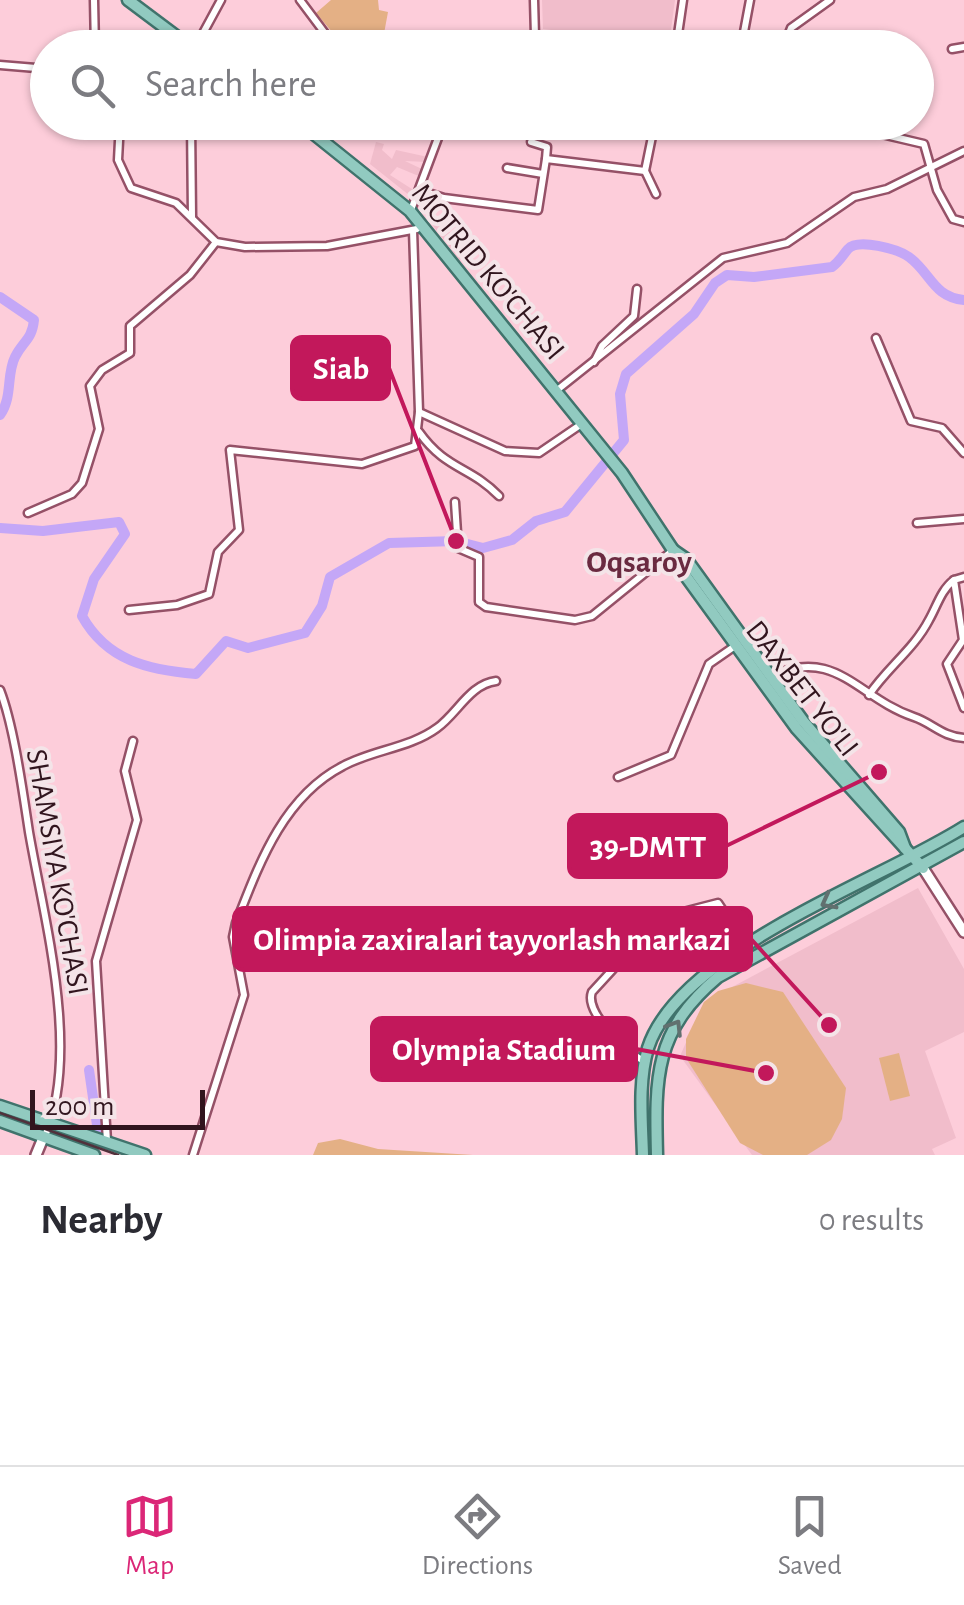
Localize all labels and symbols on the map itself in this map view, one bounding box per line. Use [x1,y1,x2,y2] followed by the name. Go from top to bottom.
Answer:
[406,178,570,366] street label: MOTRID KO'CHASI
[292,337,389,399] callout: Siab
[313,353,369,385] text: Siab
[586,546,692,578] district label: Oqsaroy
[740,616,864,762] street label: DAXBET YO'LI
[21,747,93,997] street label: SHAMSIYA KO'CHASI
[569,815,726,877] callout: 39-DMTT
[590,831,706,863] text: 39-DMTT
[820,890,838,910] one-way arrow
[234,908,751,970] callout: Olimpia zaxiralari tayyorlash markazi
[253,924,731,956] text: Olimpia zaxiralari tayyorlash markazi
[372,1018,636,1080] callout: Olympia Stadium
[663,1019,682,1037] one-way arrow
[392,1034,616,1066] text: Olympia Stadium
[30,1085,205,1130] scale bar

